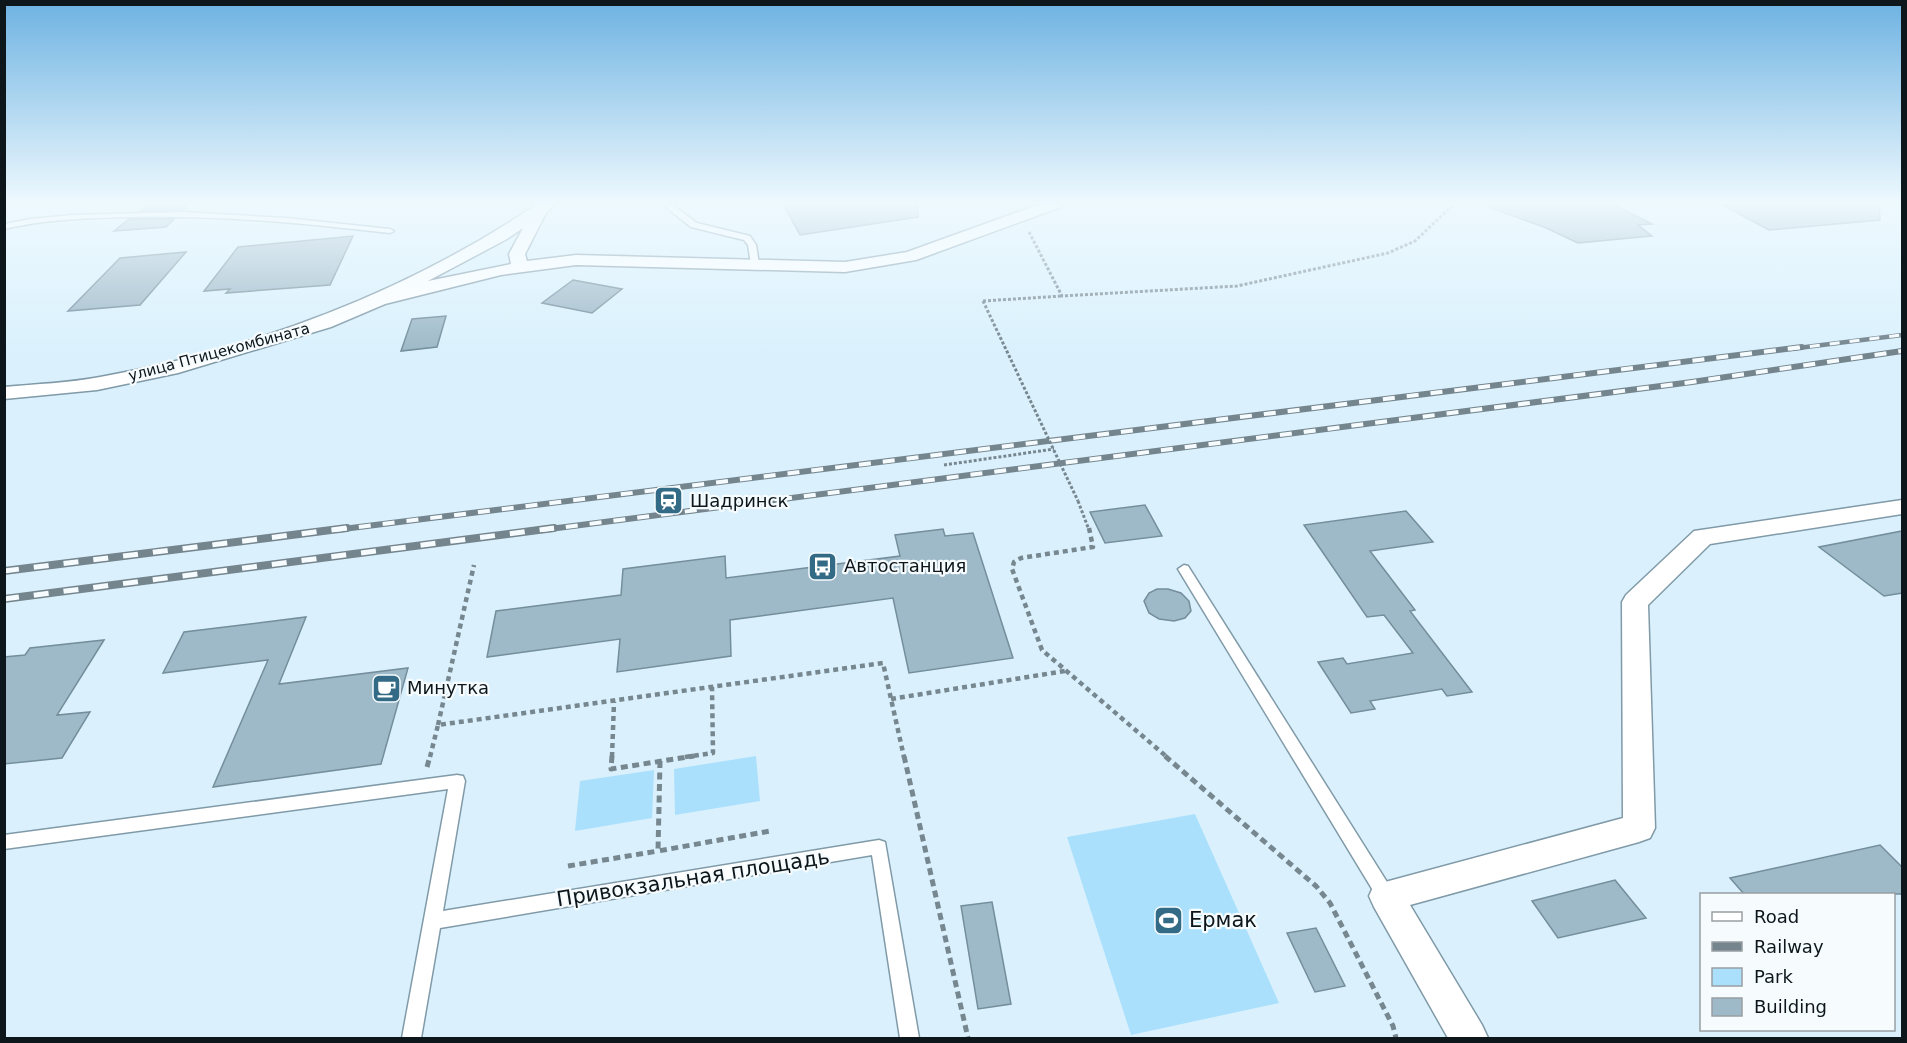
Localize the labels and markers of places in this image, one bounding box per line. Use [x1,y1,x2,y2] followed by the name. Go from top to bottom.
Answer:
[653,485,685,517] station icon: Шадринск
[690,490,789,511] place label: Шадринск
[807,550,839,582] bus stop icon: Автостанция
[844,555,966,576] place label: Автостанция
[370,672,402,704] cafe icon: Минутка
[407,677,489,698] place label: Минутка
[1152,904,1184,936] sports icon: Ермак
[1189,908,1257,932] place label: Ермак

